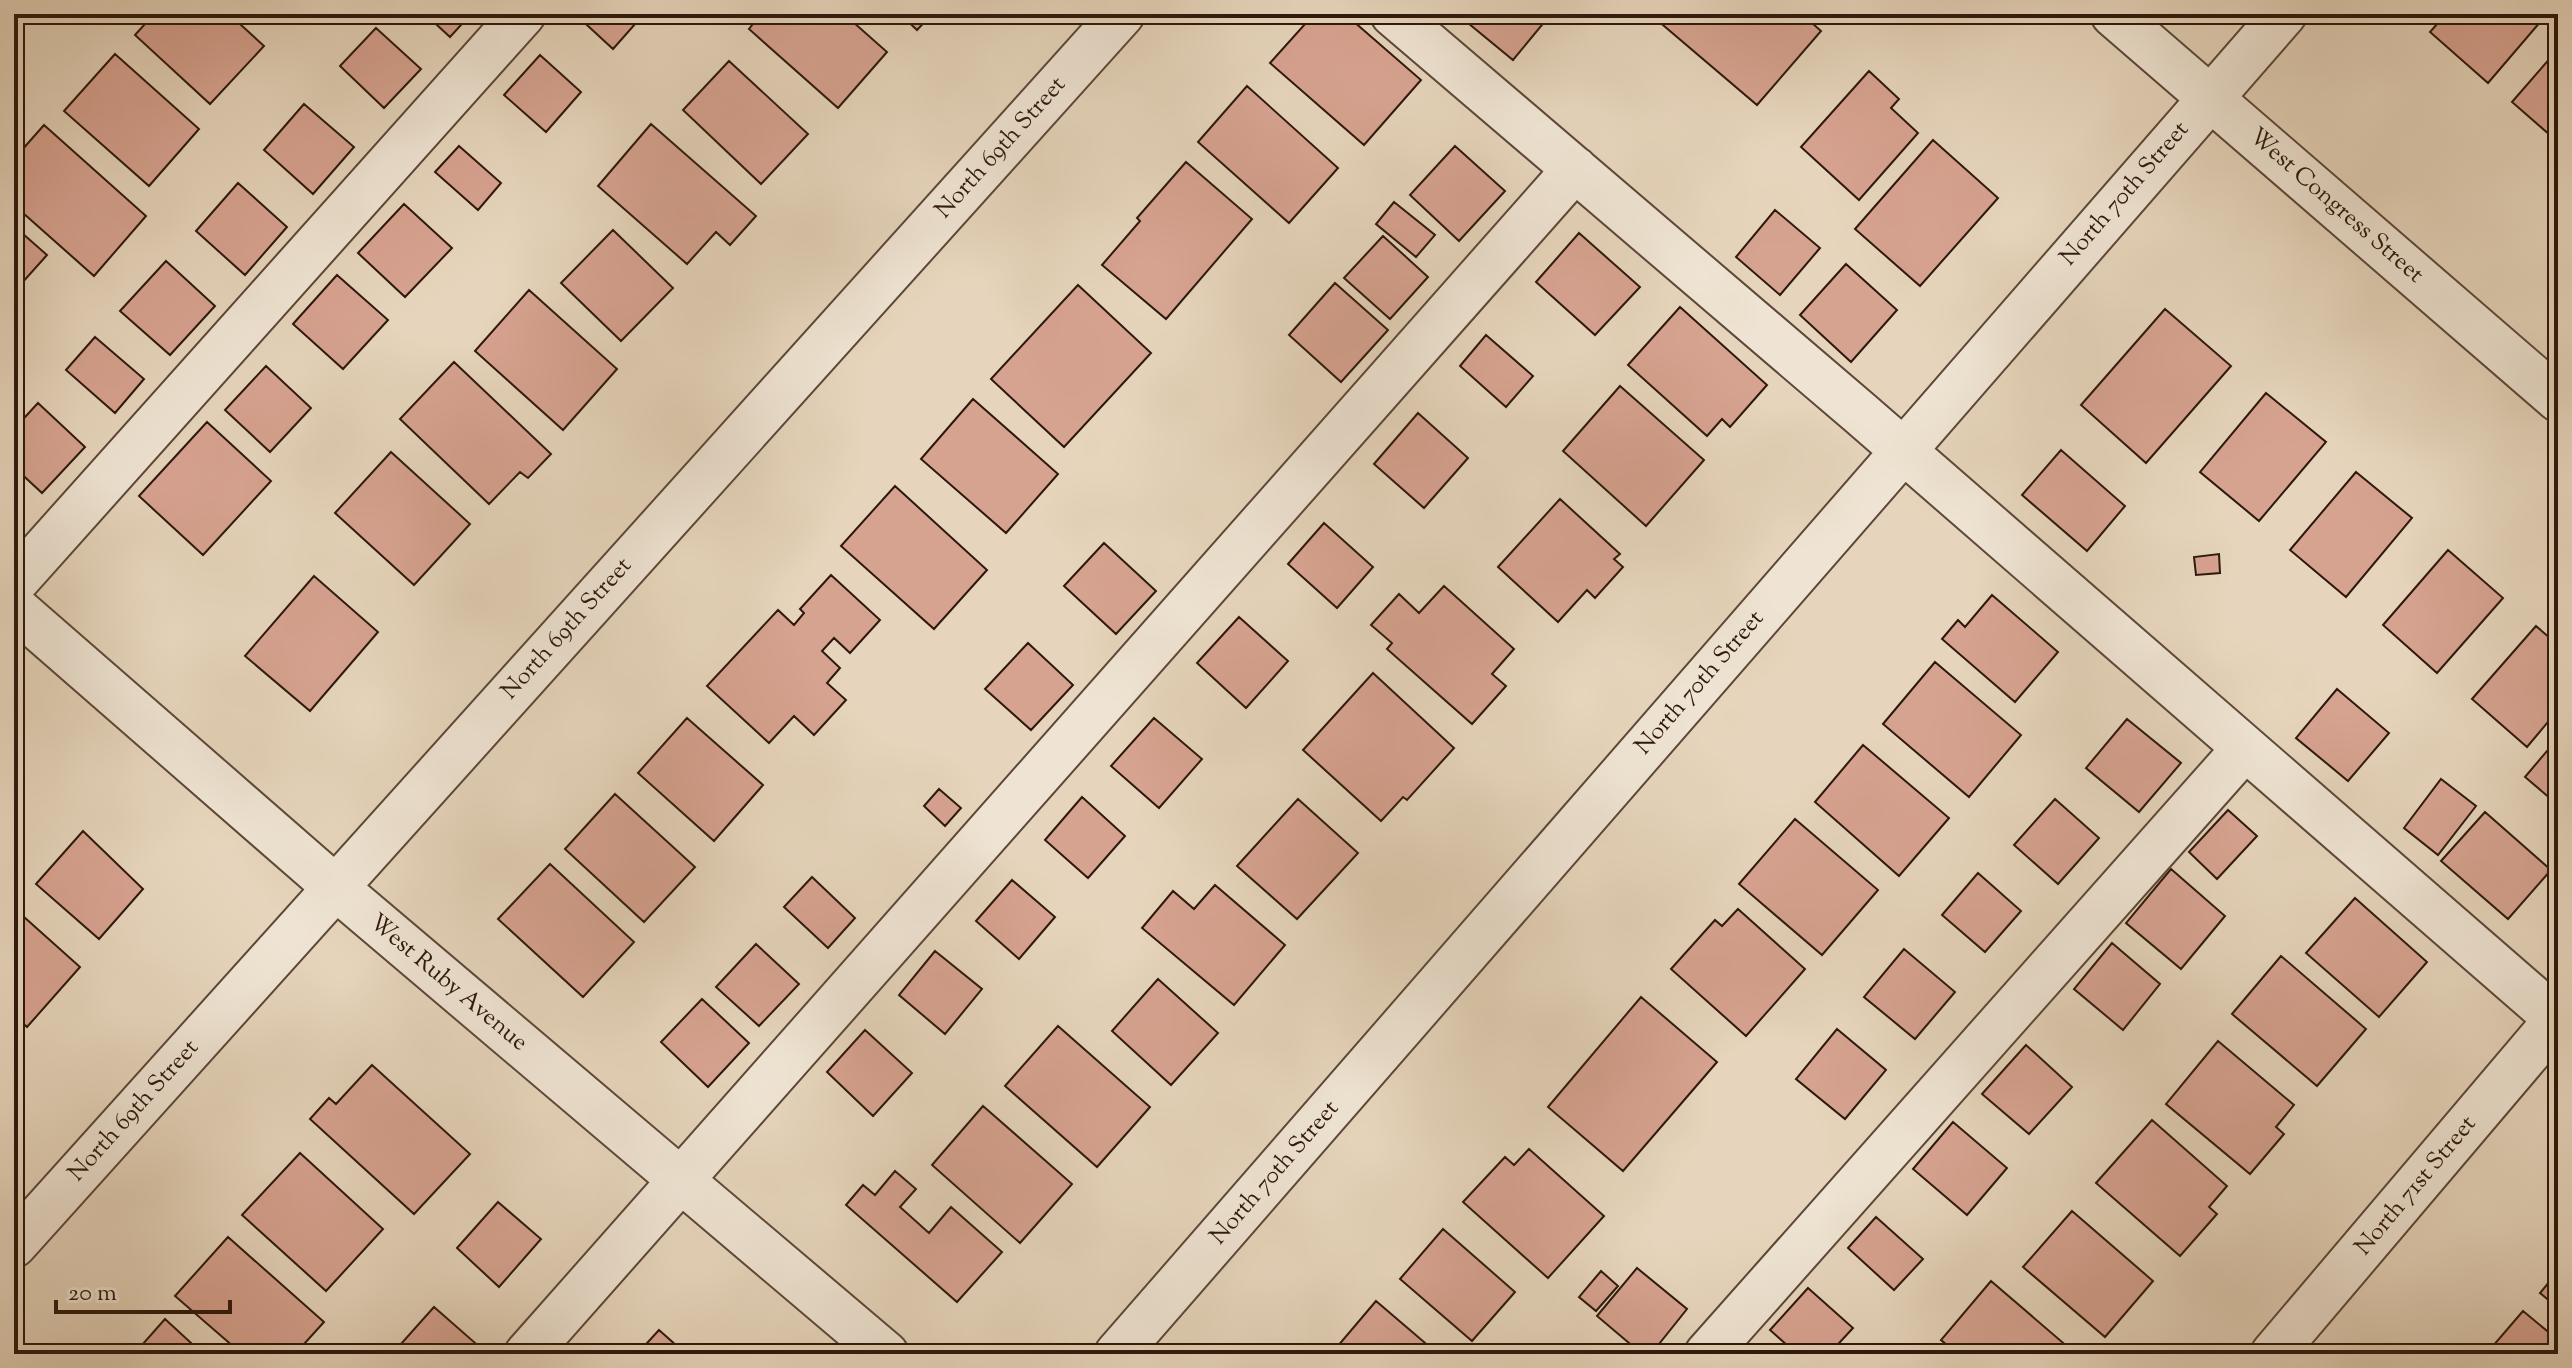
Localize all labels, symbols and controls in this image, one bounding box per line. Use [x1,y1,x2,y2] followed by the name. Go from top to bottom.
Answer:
[928,69,1074,227] street label: North 69th Street
[2053,114,2197,274] street label: North 70th Street
[2241,120,2431,292] street label: West Congress Street
[494,550,640,708] street label: North 69th Street
[1628,603,1772,763] street label: North 70th Street
[361,906,535,1060] street label: West Ruby Avenue
[61,1032,207,1190] street label: North 69th Street
[1203,1093,1347,1253] street label: North 70th Street
[2347,1109,2485,1263] street label: North 71st Street
[56,1264,230,1314] scale bar
[68,1277,117,1311] text: 20 m

